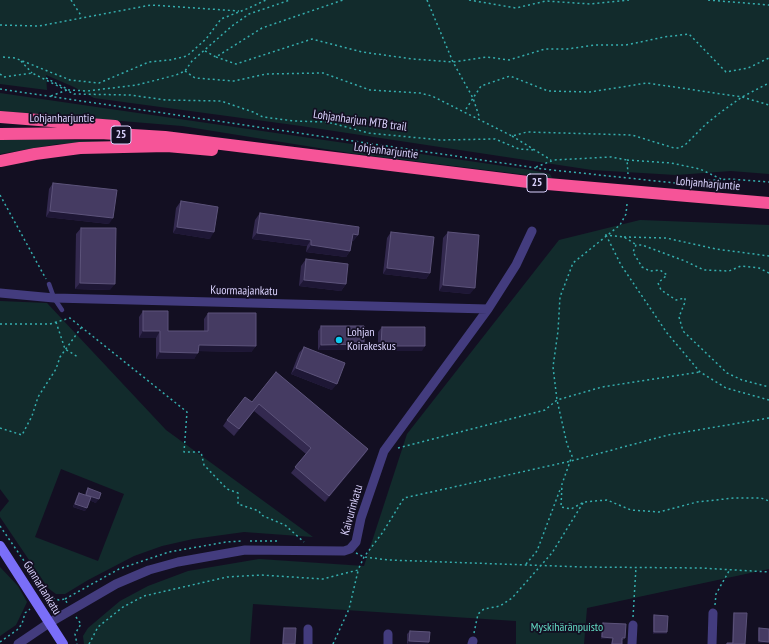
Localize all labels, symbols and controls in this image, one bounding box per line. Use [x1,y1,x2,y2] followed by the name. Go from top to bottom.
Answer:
[312,107,408,135] street label: Lohjanharjun MTB trail
[30,112,94,126] street label: Lohjanharjuntie
[111,126,131,144] road number: 25
[353,140,419,162] street label: Lohjanharjuntie
[527,174,547,192] road number: 25
[675,174,741,194] street label: Lohjanharjuntie
[210,283,278,299] street label: Kuormaajankatu
[347,326,396,354] place label: Lohjan Koirakeskus
[334,335,344,345] marker: Lohjan Koirakeskus
[338,483,366,537] street label: Kaivurinkatu
[20,559,64,617] street label: Gunnarlankatu
[531,621,603,635] park label: Myskihäränpuisto

